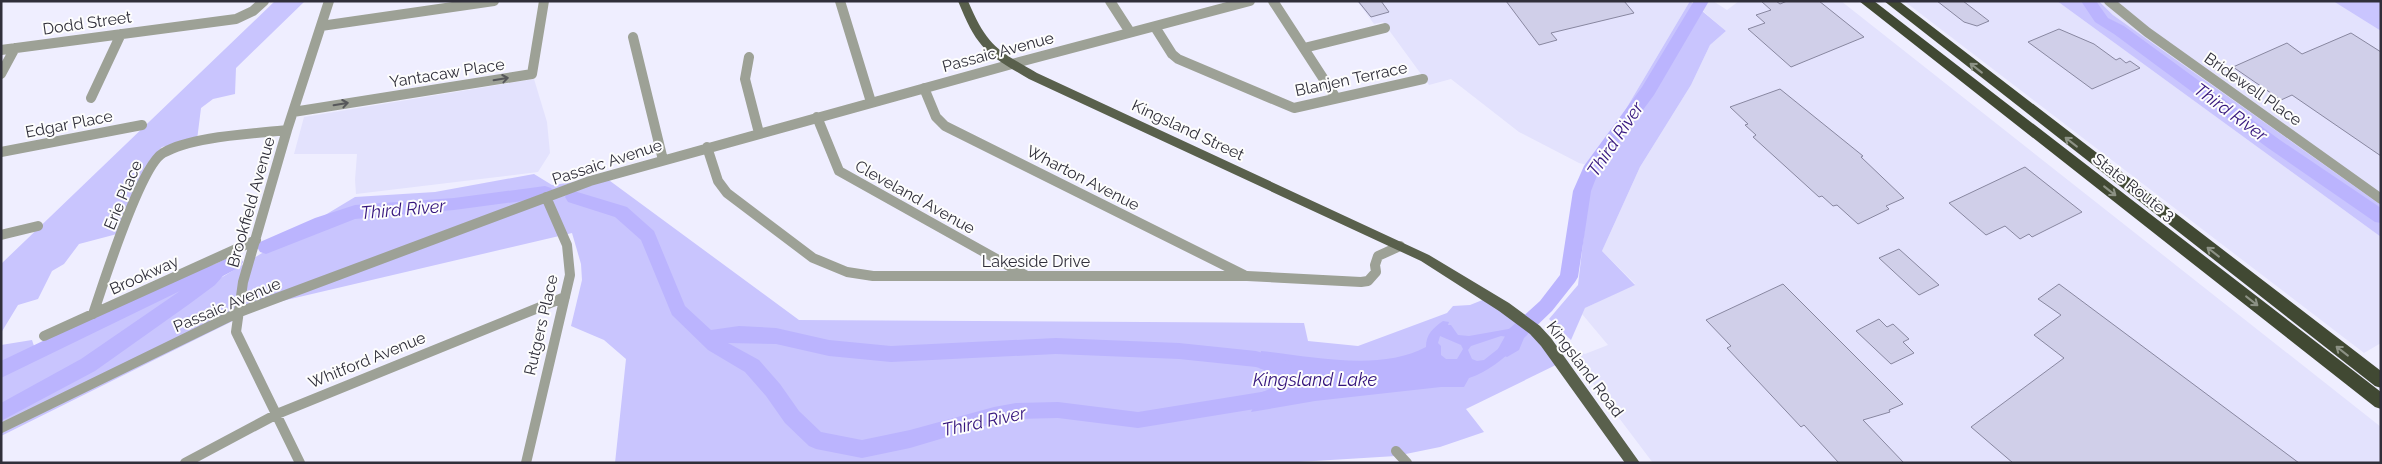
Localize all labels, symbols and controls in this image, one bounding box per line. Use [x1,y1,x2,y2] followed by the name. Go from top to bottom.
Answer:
[41,7,133,39] street label: Dodd Street
[940,28,1056,76] street label: Passaic Avenue
[2201,48,2305,130] street label: Bridewell Place
[388,55,506,91] street label: Yantacaw Place
[1293,58,1409,100] street label: Blanjen Terrace
[1970,63,1983,74] one-way arrow
[493,74,509,84] one-way arrow
[2190,78,2272,146] water label: Third River
[1129,96,1248,165] street label: Kingsland Street
[1583,97,1648,180] water label: Third River
[333,99,349,109] one-way arrow
[24,106,114,142] street label: Edgar Place
[223,134,279,270] street label: Brookfield Avenue
[549,135,665,189] street label: Passaic Avenue
[2064,137,2078,147] one-way arrow
[1023,141,1143,215] street label: Wharton Avenue
[2089,149,2179,225] street label: State Route 3
[852,156,978,238] street label: Cleveland Avenue
[100,158,146,232] street label: Erie Place
[2103,185,2116,196] one-way arrow
[360,195,447,223] water label: Third River
[2207,246,2220,257] one-way arrow
[107,251,182,299] street label: Brookway
[982,252,1090,271] street label: Lakeside Drive
[520,273,562,377] street label: Rutgers Place
[170,274,284,336] street label: Passaic Avenue
[2245,296,2258,307] one-way arrow
[1543,317,1627,421] street label: Kingsland Road
[306,328,428,392] street label: Whitford Avenue
[2335,346,2349,356] one-way arrow
[1253,369,1378,390] water label: Kingsland Lake
[940,402,1029,440] water label: Third River

